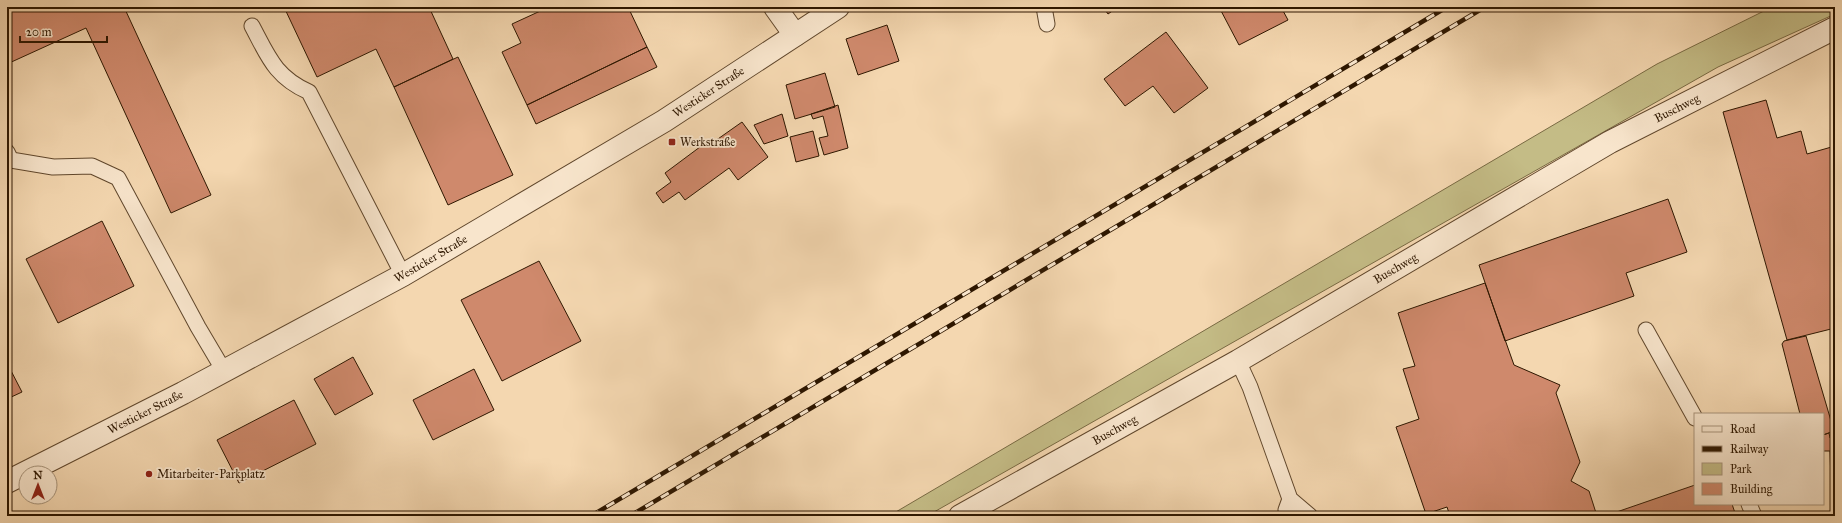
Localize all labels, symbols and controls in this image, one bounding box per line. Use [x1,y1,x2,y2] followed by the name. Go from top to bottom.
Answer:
[20,18,107,44] scale bar
[26,25,52,39] text: 20 m
[670,63,747,120] street label: Westicker Straße
[1652,91,1703,125] street label: Buschweg
[680,135,735,149] place label: Werkstraße
[667,137,677,147] marker: Werkstraße
[392,232,470,285] street label: Westicker Straße
[1371,250,1421,287] street label: Buschweg
[105,387,185,437] street label: Westicker Straße
[1090,412,1140,448] street label: Buschweg
[1694,413,1824,505] legend
[1730,422,1756,436] text: Road
[1730,442,1769,456] text: Railway
[1730,462,1752,476] text: Park
[18,465,58,505] north arrow
[157,467,265,481] place label: Mitarbeiter-Parkplatz
[33,469,43,482] text: N
[144,469,154,479] marker: Mitarbeiter-Parkplatz
[1730,482,1773,497] text: Building

